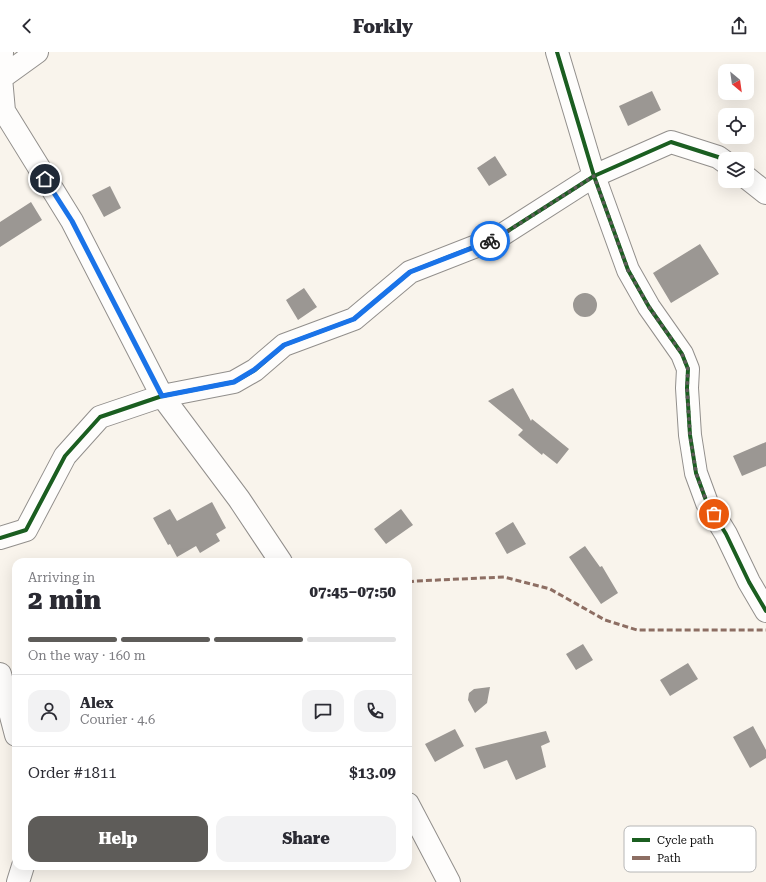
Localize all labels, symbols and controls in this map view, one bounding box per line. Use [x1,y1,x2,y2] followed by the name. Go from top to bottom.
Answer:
[16,15,38,37] icon: back
[728,15,750,37] icon: share
[353,16,413,37] text: Forkly
[718,64,754,100] north arrow
[718,64,754,188] map controls
[718,108,754,144] button: locate
[718,152,754,188] button: layers
[28,162,62,196] pin
[34,168,56,190] icon: home
[470,221,510,261] courier
[479,230,501,252] icon: bike
[697,497,731,531] pin
[703,503,725,525] icon: bag
[28,570,95,585] text: Arriving in
[310,583,396,601] text: 07:45–07:50
[28,585,101,615] text: 2 min
[28,648,145,663] text: On the way · 160 m
[28,690,70,732] button: person
[302,690,344,732] button: chat
[354,690,396,732] button: phone
[80,694,113,712] text: Alex
[80,712,155,727] text: Courier · 4.6
[28,764,117,782] text: Order #1811
[349,764,396,782] text: $13.09
[28,816,208,862] button: Help
[216,816,396,862] button: Share
[624,826,756,872] legend
[657,834,714,847] text: Cycle path
[657,852,681,865] text: Path

